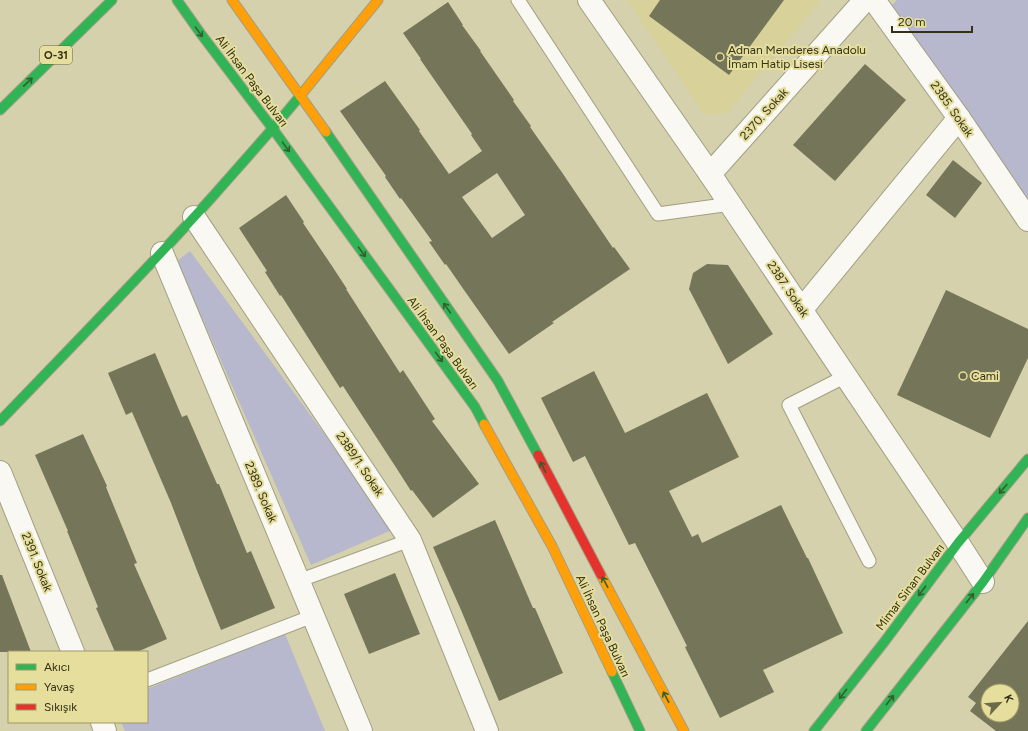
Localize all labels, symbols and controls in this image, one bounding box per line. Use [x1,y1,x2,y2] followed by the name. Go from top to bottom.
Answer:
[892,8,972,34] scale bar
[898,15,926,29] text: 20 m
[195,26,203,37] one-way arrow
[213,32,291,130] street label: Ali İhsan Paşa Bulvarı
[728,43,866,71] place label: Adnan Menderes Anadolu İmam Hatip Lisesi
[40,46,72,64] road number: O-31
[715,52,725,62] marker: Adnan Menderes Anadolu İmam Hatip Lisesi
[23,78,33,87] one-way arrow
[928,78,976,140] street label: 2385. Sokak
[737,85,791,143] street label: 2370. Sokak
[282,141,290,152] one-way arrow
[358,246,366,257] one-way arrow
[764,258,812,320] street label: 2387. Sokak
[405,294,481,392] street label: Ali İhsan Paşa Bulvarı
[443,303,451,314] one-way arrow
[435,351,443,362] one-way arrow
[971,369,999,383] place label: Cami
[958,371,968,381] marker: Cami
[333,429,387,499] street label: 2389/1. Sokak
[242,459,280,525] street label: 2389. Sokak
[539,461,547,473] one-way arrow
[998,484,1007,494] one-way arrow
[19,530,55,594] street label: 2391. Sokak
[873,541,947,633] street label: Mimar Sinan Bulvarı
[573,573,633,679] street label: Ali İhsan Paşa Bulvarı
[600,576,608,588] one-way arrow
[918,585,926,596] one-way arrow
[966,592,974,603] one-way arrow
[8,651,148,723] legend
[44,660,70,674] text: Akıcı
[44,680,75,694] text: Yavaş
[980,683,1020,723] north arrow
[839,689,847,700] one-way arrow
[661,691,669,703] one-way arrow
[1001,693,1016,706] text: K
[886,695,895,706] one-way arrow
[44,700,77,714] text: Sıkışık

